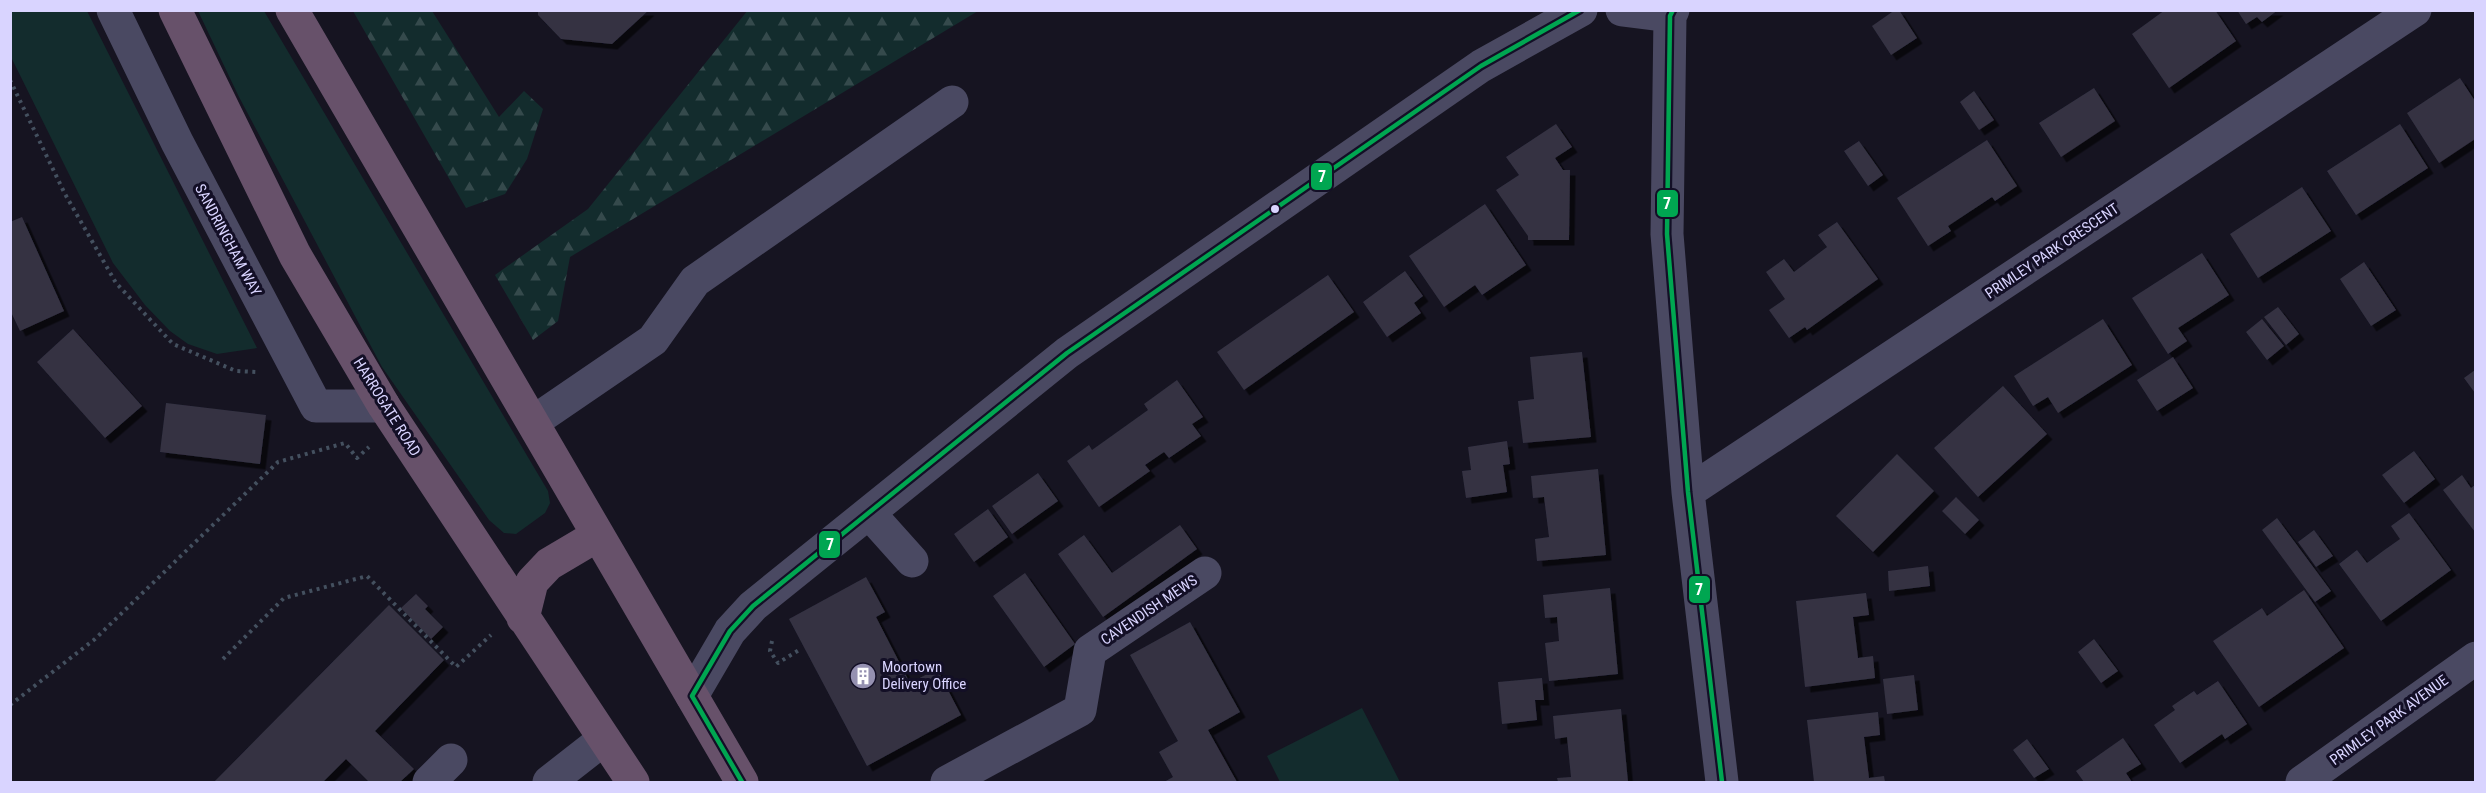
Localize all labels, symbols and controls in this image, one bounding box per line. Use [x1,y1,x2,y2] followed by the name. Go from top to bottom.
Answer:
[1310,162,1333,191] line badge: 7
[1318,167,1326,186] text: 7
[191,181,265,299] street label: SANDRINGHAM WAY
[1656,189,1679,218] line badge: 7
[1663,194,1671,213] text: 7
[1982,199,2122,302] street label: PRIMLEY PARK CRESCENT
[1269,203,1281,215] unlabelled marker
[350,355,424,459] street label: HARROGATE ROAD
[818,530,841,559] line badge: 7
[826,535,834,554] text: 7
[1097,571,1201,649] street label: CAVENDISH MEWS
[1688,575,1711,604] line badge: 7
[1695,580,1703,599] text: 7
[882,658,966,693] place label: Moortown Delivery Office
[848,661,878,691] building icon: Moortown Delivery Office
[2326,671,2452,769] street label: PRIMLEY PARK AVENUE

